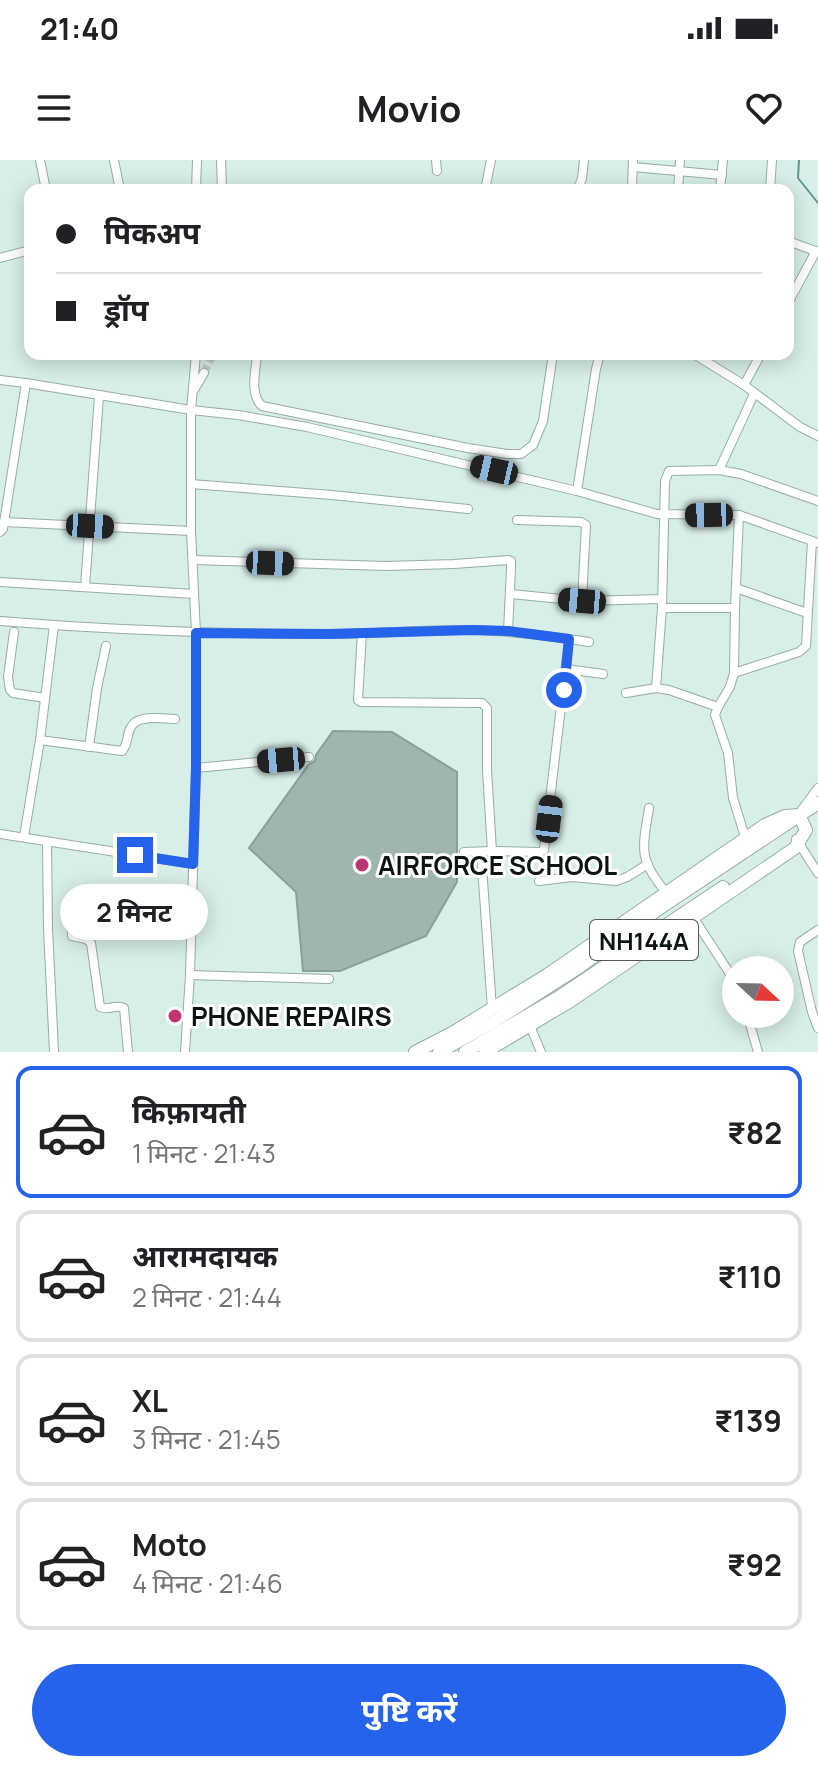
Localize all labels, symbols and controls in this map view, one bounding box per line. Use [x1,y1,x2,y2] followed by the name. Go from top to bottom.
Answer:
[40,8,119,49] text: 21:40
[357,84,461,133] text: Movio
[32,86,76,130] icon: menu
[742,86,786,130] icon: heart
[104,212,200,253] text: पिकअप
[104,289,148,330] text: ड्रॉप
[468,453,520,487] car
[685,503,733,527] car
[65,513,115,539] car
[246,550,294,576] car
[557,587,607,615] car
[546,672,582,708] route start
[256,746,306,774] car
[534,794,564,844] car
[117,837,153,873] route end
[378,847,617,883] place label: AIRFORCE SCHOOL
[353,856,371,874] marker: AIRFORCE SCHOOL
[61,883,209,939] callout: 2 मिनट
[96,894,172,930] text: 2 मिनट
[590,920,698,960] road number: NH144A
[722,956,794,1028] north arrow
[722,956,794,1028] map controls
[191,998,392,1034] place label: PHONE REPAIRS
[166,1007,184,1025] marker: PHONE REPAIRS
[132,1091,246,1132] text: किफ़ायती
[36,1096,108,1168] icon: car
[727,1112,782,1153] text: ₹82
[132,1135,276,1171] text: 1 मिनट · 21:43
[132,1235,278,1276] text: आरामदायक
[36,1240,108,1312] icon: car
[717,1256,782,1297] text: ₹110
[132,1279,282,1315] text: 2 मिनट · 21:44
[132,1380,168,1421] text: XL
[36,1384,108,1456] icon: car
[714,1400,782,1441] text: ₹139
[132,1421,281,1457] text: 3 मिनट · 21:45
[132,1524,207,1565] text: Moto
[36,1528,108,1600] icon: car
[727,1544,782,1585] text: ₹92
[132,1565,283,1601] text: 4 मिनट · 21:46
[32,1664,786,1756] button: पुष्टि करें

